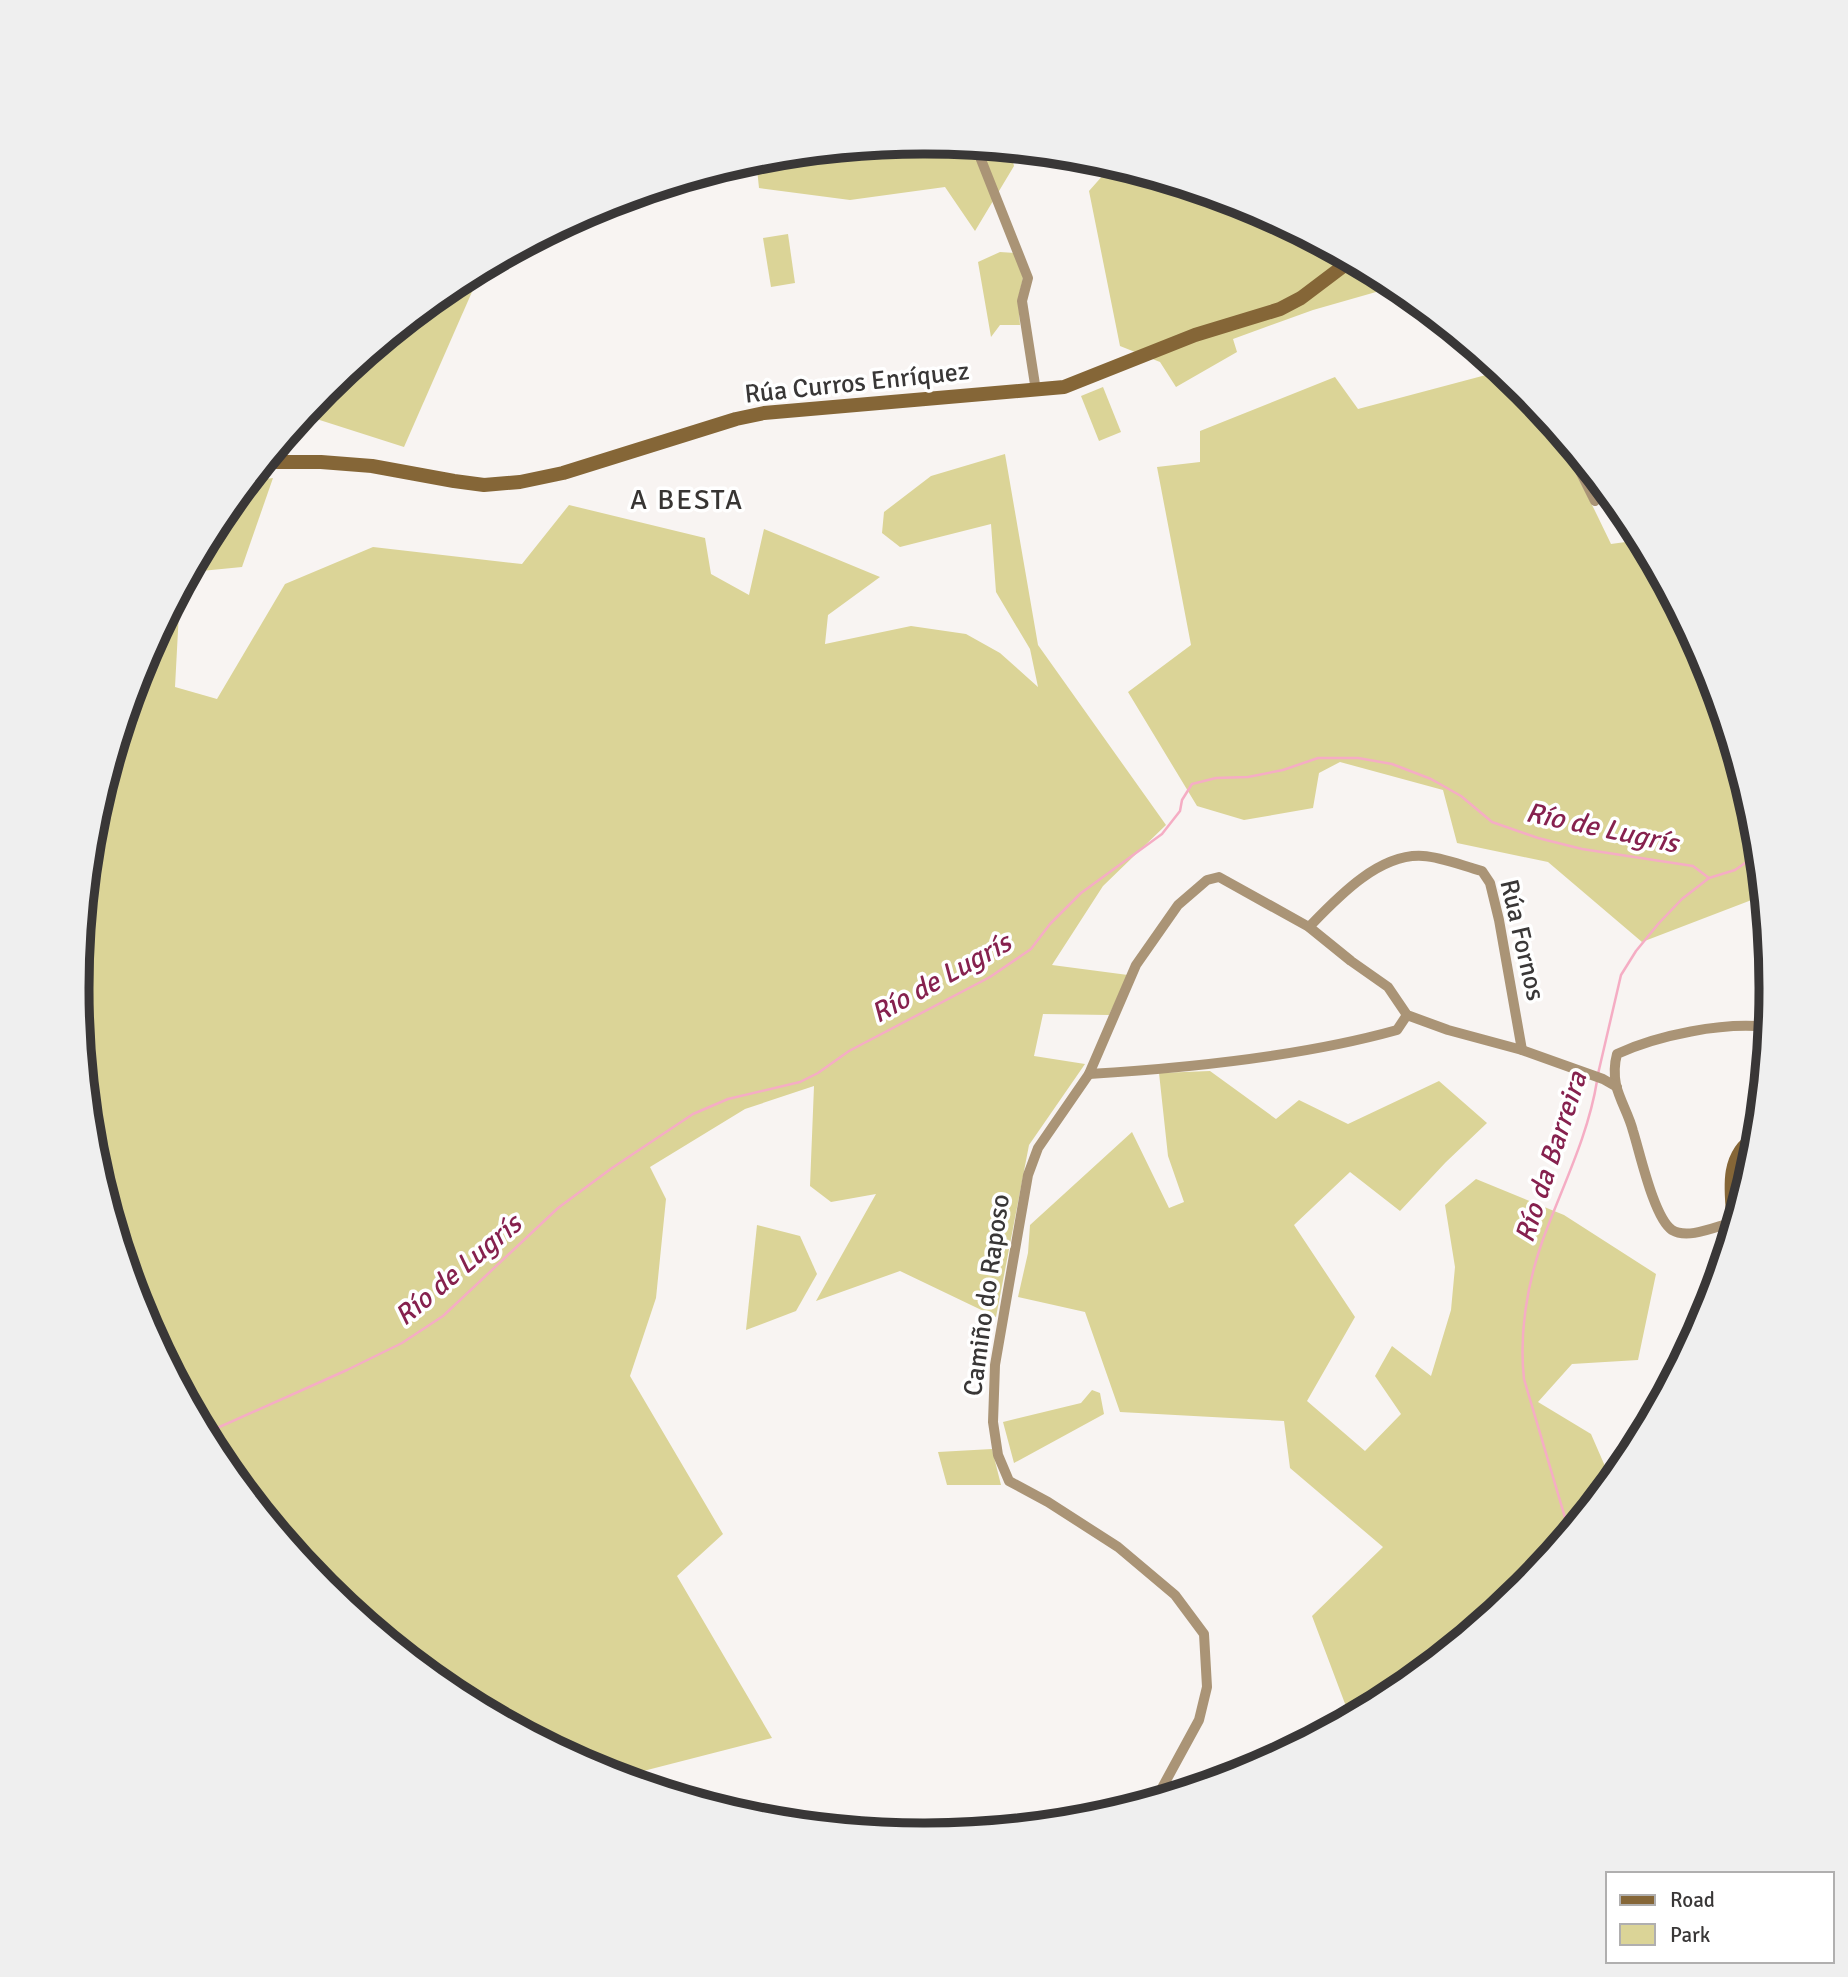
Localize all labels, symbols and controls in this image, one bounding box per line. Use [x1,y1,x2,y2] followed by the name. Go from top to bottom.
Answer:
[743,355,971,411] street label: Rúa Curros Enríquez
[630,483,744,517] district label: A BESTA
[1523,795,1684,861] water label: Río de Lugrís
[1493,876,1551,1004] street label: Rúa Fornos
[865,924,1019,1030] water label: Río de Lugrís
[1507,1067,1595,1247] water label: Río da Barreira
[957,1192,1017,1398] street label: Camiño do Raposo
[388,1205,530,1333] water label: Río de Lugrís
[1606,1872,1834,1963] legend
[1670,1887,1715,1913] text: Road
[1670,1922,1711,1948] text: Park

